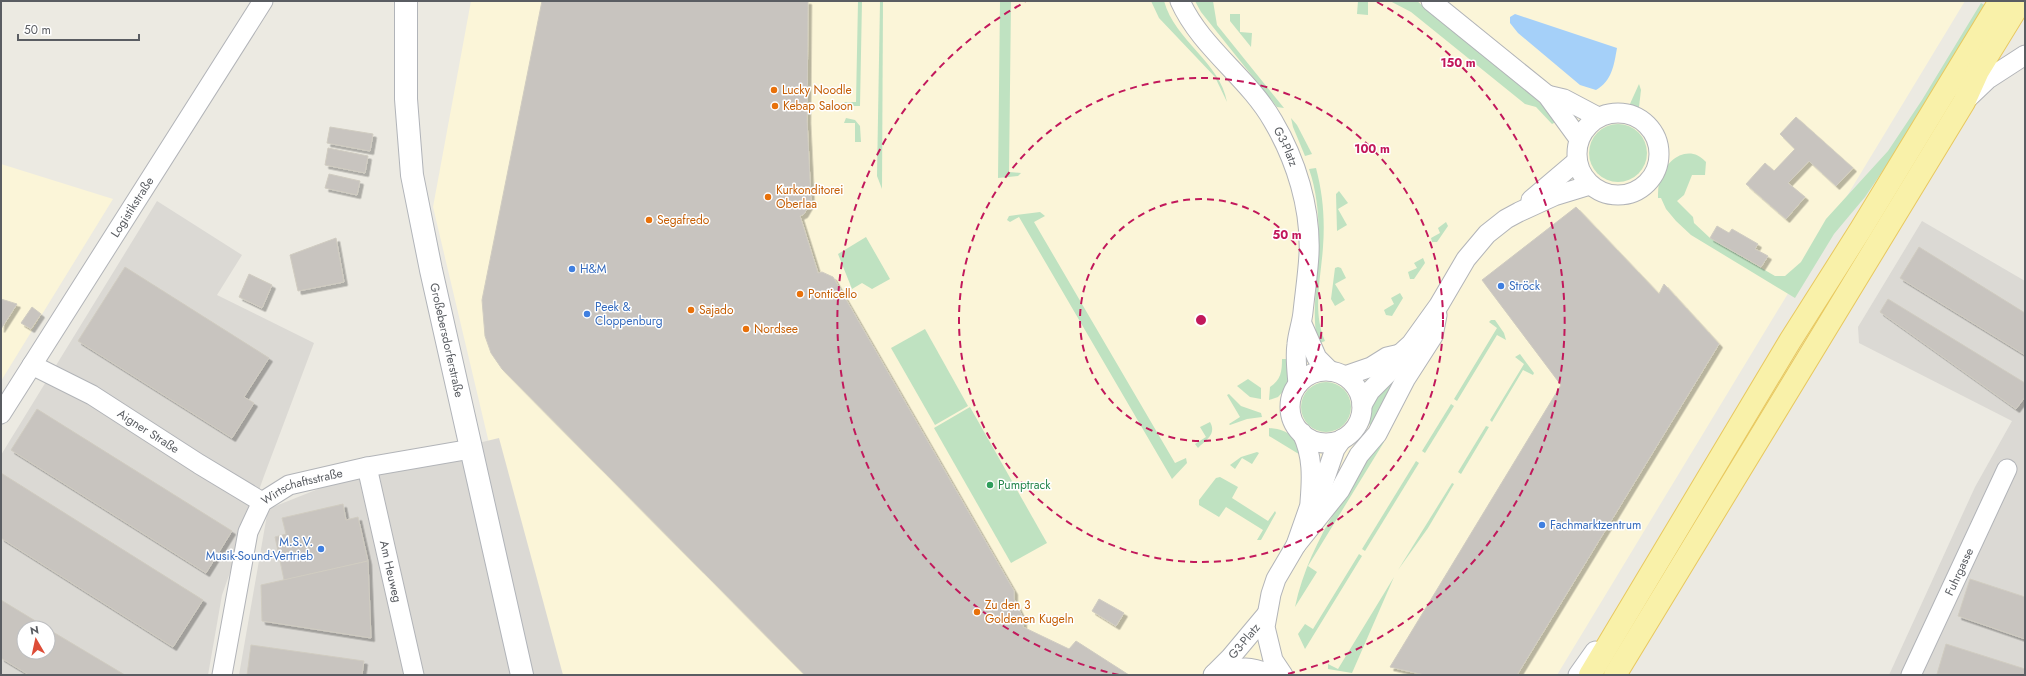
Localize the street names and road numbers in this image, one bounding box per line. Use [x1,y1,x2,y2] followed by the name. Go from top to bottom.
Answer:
[1269,123,1303,169] street label: G3-Platz
[106,173,158,241] street label: Logistikstraße
[425,281,468,399] street label: Großebersdorferstraße
[114,405,183,458] street label: Aigner Straße
[257,464,345,509] street label: Wirtschaftsstraße
[375,539,406,604] street label: Am Heuweg
[1940,545,1978,599] street label: Fuhrgasse
[1224,619,1265,663] street label: G3-Platz

